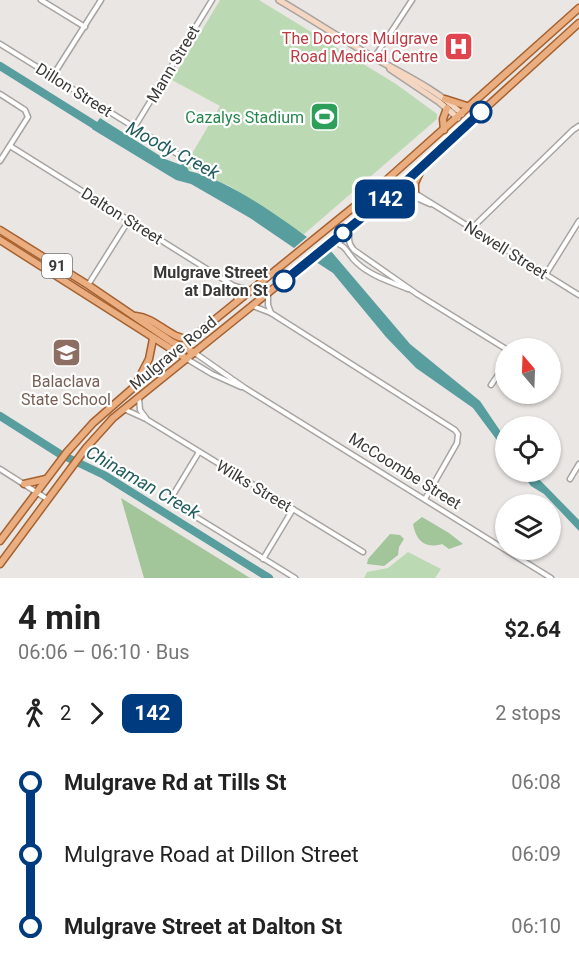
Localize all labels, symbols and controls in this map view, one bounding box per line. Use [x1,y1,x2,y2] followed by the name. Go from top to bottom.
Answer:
[143,22,203,106] street label: Mann Street
[282,29,438,66] place label: The Doctors Mulgrave Road Medical Centre
[443,31,475,63] hospital icon: The Doctors Mulgrave Road Medical Centre
[32,59,116,121] street label: Dillon Street
[309,101,341,133] sports icon: Cazalys Stadium
[470,101,492,123] unlabelled marker
[185,108,304,127] place label: Cazalys Stadium
[123,117,224,184] water label: Moody Creek
[350,180,420,218] line badge: 142
[78,183,166,249] street label: Dalton Street
[367,187,403,211] text: 142
[461,217,551,283] street label: Newell Street
[334,224,352,242] unlabelled marker
[42,254,72,278] road number: 91
[153,263,269,300] place label: Mulgrave Street at Dalton St
[273,270,295,292] marker: Mulgrave Street at Dalton St
[126,312,220,394] street label: Mulgrave Road
[50,337,82,369] school or university icon: Balaclava State School
[495,338,561,404] north arrow
[495,338,561,560] map controls
[21,372,111,409] place label: Balaclava State School
[495,416,561,482] button: locate
[345,429,465,513] street label: McCoombe Street
[82,441,205,524] water label: Chinaman Creek
[213,456,295,516] street label: Wilks Street
[495,494,561,560] button: layers
[18,598,101,637] text: 4 min
[504,617,561,642] text: $2.64
[18,640,190,664] text: 06:06 – 06:10 · Bus
[18,697,51,730] icon: walk
[80,697,113,730] icon: forward
[60,701,71,725] text: 2
[134,701,170,725] text: 142
[495,701,561,725] text: 2 stops
[64,770,287,795] text: Mulgrave Rd at Tills St
[511,770,561,794] text: 06:08
[64,842,359,867] text: Mulgrave Road at Dillon Street
[511,842,561,866] text: 06:09
[64,914,342,939] text: Mulgrave Street at Dalton St
[511,914,561,938] text: 06:10

